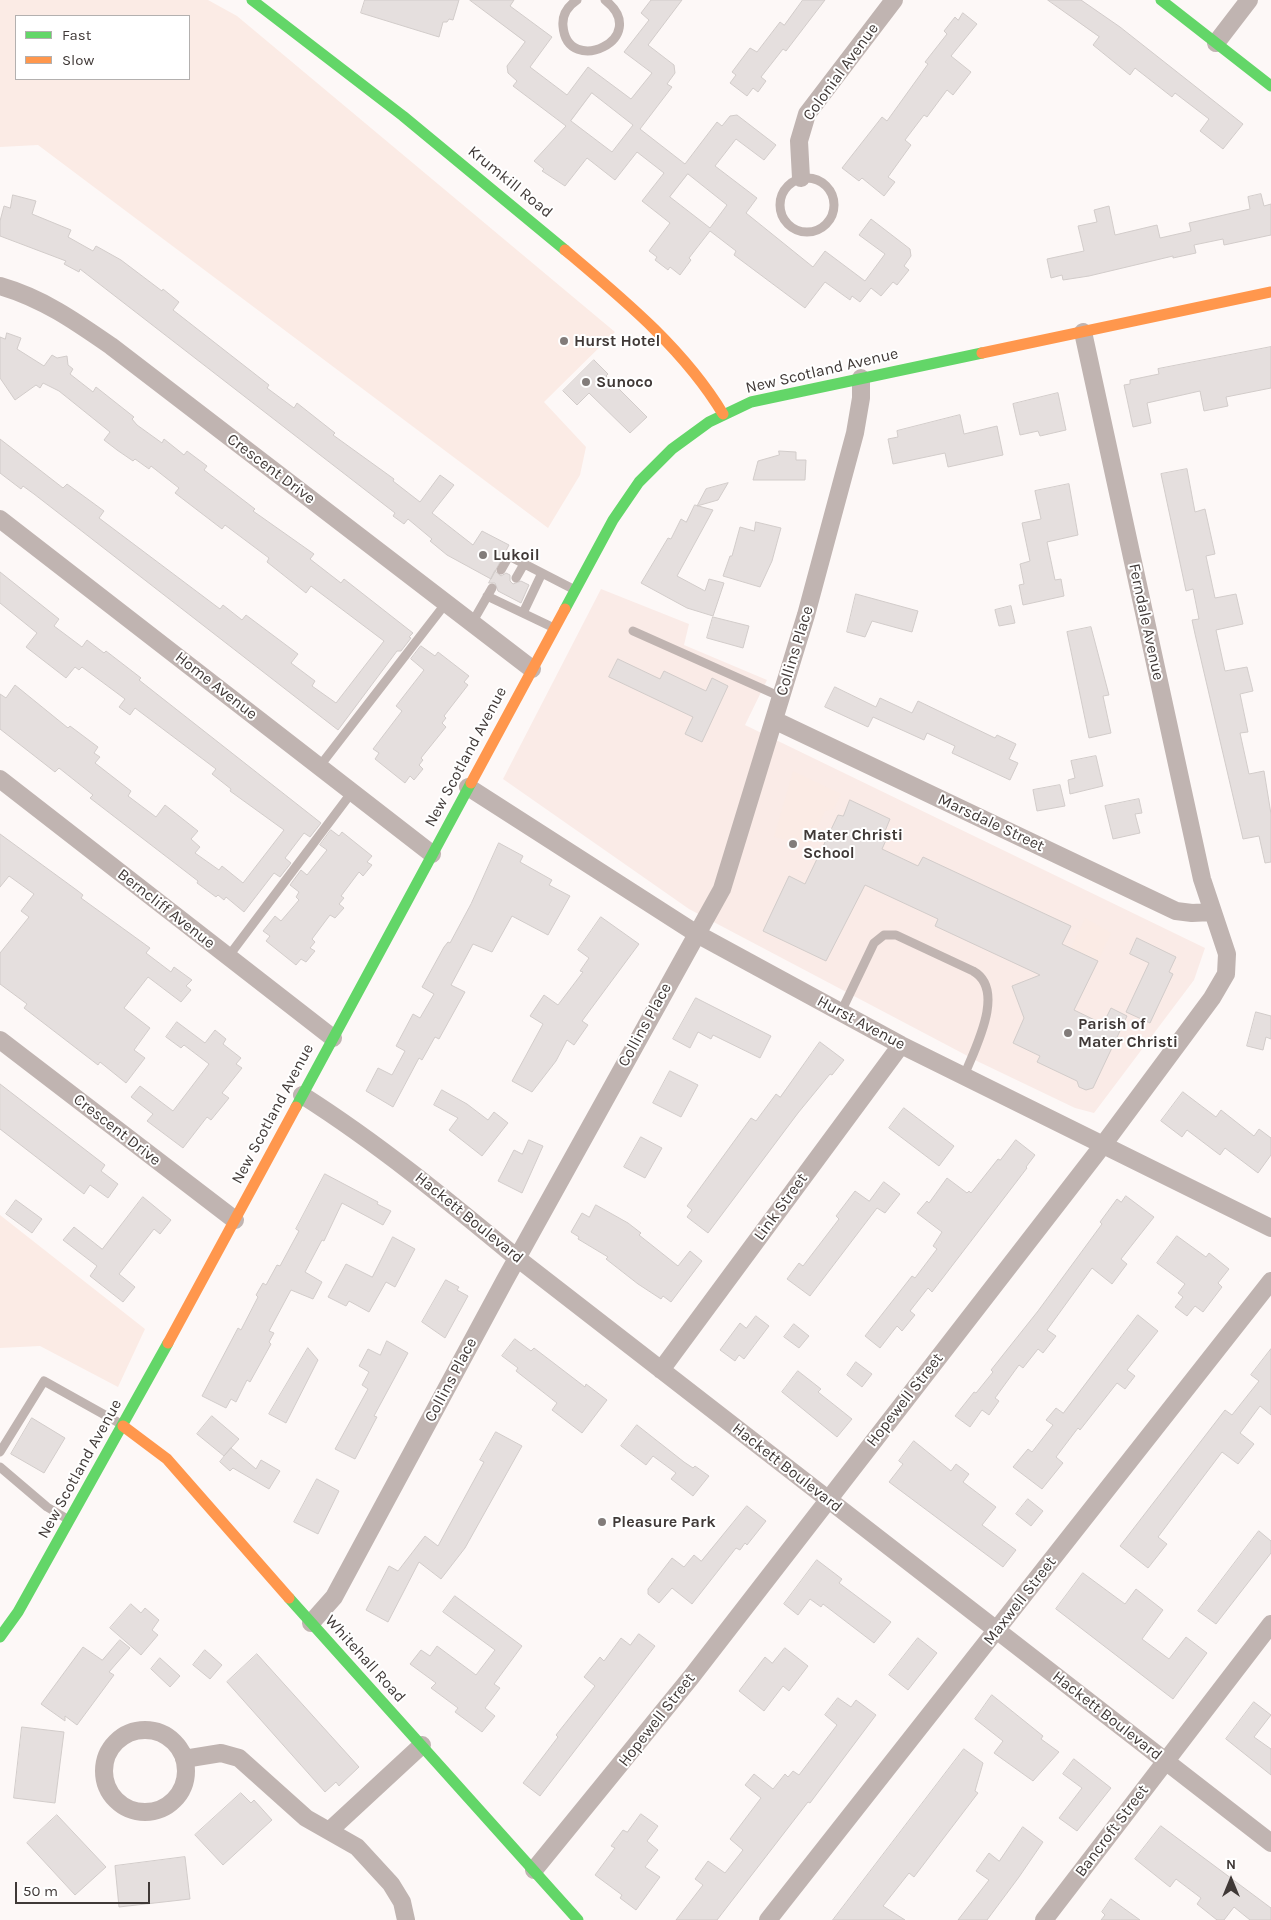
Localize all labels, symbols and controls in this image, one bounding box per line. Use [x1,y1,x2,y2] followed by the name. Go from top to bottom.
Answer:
[15,15,190,80] legend
[799,19,883,125] street label: Colonial Avenue
[62,26,91,44] text: Fast
[62,51,94,69] text: Slow
[464,142,556,222] street label: Krumkill Road
[574,331,660,351] place label: Hurst Hotel
[558,335,570,347] marker: Hurst Hotel
[744,344,900,398] street label: New Scotland Avenue
[596,372,653,392] place label: Sunoco
[580,376,592,388] marker: Sunoco
[223,430,319,508] street label: Crescent Drive
[493,545,540,565] place label: Lukoil
[477,549,489,561] marker: Lukoil
[1124,562,1168,682] street label: Ferndale Avenue
[772,604,818,698] street label: Collins Place
[171,648,261,724] street label: Home Avenue
[421,684,511,830] street label: New Scotland Avenue
[935,790,1047,856] street label: Marsdale Street
[803,825,903,863] place label: Mater Christi School
[787,838,799,850] marker: Mater Christi School
[113,865,219,953] street label: Berncliff Avenue
[614,980,676,1070] street label: Collins Place
[814,992,908,1054] street label: Hurst Avenue
[1078,1014,1178,1052] place label: Parish of Mater Christi
[1062,1027,1074,1039] marker: Parish of Mater Christi
[228,1041,318,1187] street label: New Scotland Avenue
[70,1090,164,1170] street label: Crescent Drive
[411,1168,527,1268] street label: Hackett Boulevard
[750,1170,812,1244] street label: Link Street
[421,1335,481,1425] street label: Collins Place
[862,1349,948,1451] street label: Hopewell Street
[34,1396,126,1542] street label: New Scotland Avenue
[728,1419,846,1517] street label: Hackett Boulevard
[612,1512,716,1532] place label: Pleasure Park
[596,1516,608,1528] marker: Pleasure Park
[979,1553,1061,1649] street label: Maxwell Street
[321,1611,409,1707] street label: Whitehall Road
[1048,1667,1166,1765] street label: Hackett Boulevard
[614,1669,700,1771] street label: Hopewell Street
[1071,1781,1153,1881] street label: Bancroft Street
[1206,1855,1256,1905] north arrow
[1226,1856,1236,1873] text: N
[18,1872,152,1904] scale bar
[23,1882,58,1900] text: 50 m

